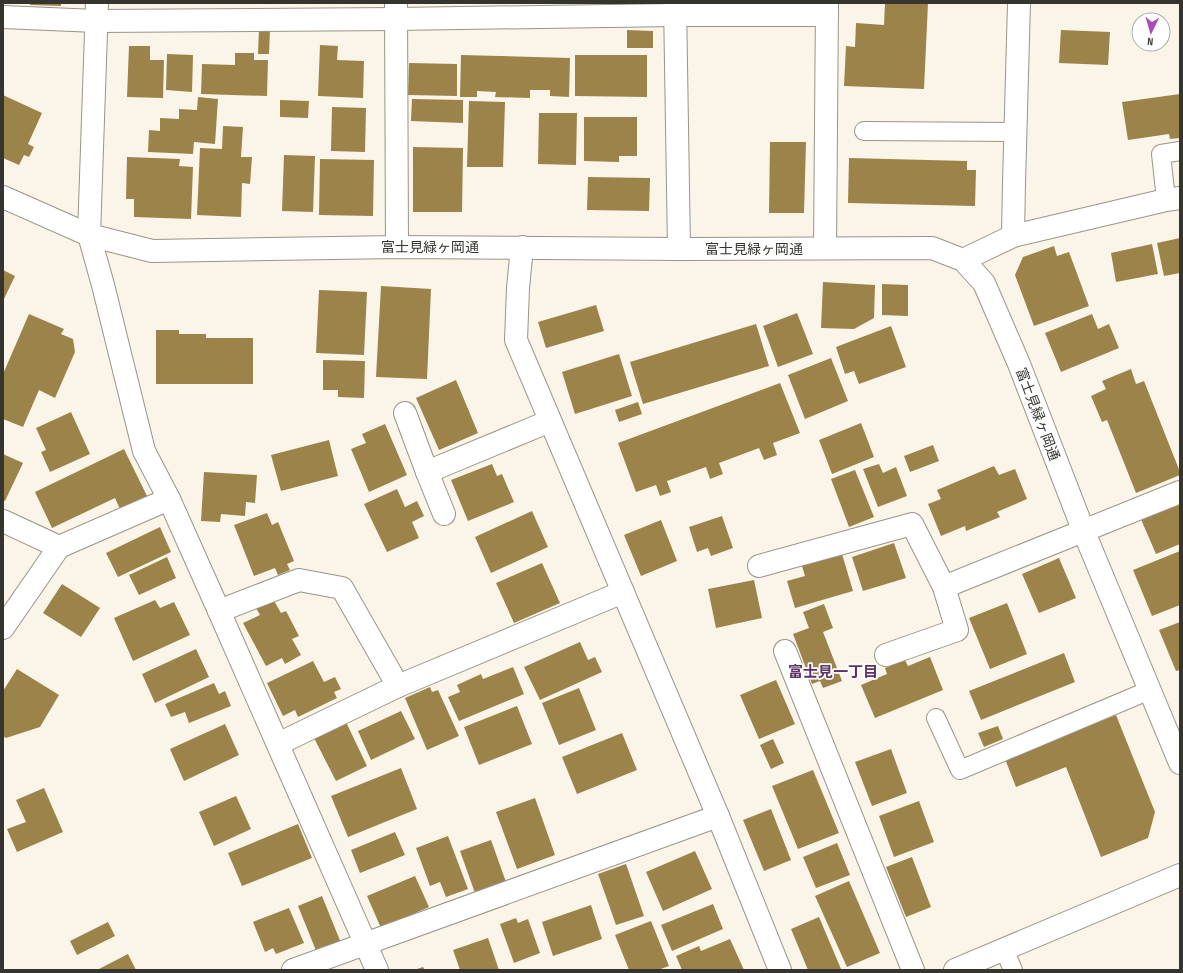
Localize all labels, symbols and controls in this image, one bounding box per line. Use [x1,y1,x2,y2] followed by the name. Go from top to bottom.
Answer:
[1131,12,1171,52] north arrow
[1147,35,1154,48] text: N
[381,239,479,256] street label: 富士見緑ヶ岡通
[705,241,803,258] street label: 富士見緑ヶ岡通
[1012,365,1063,463] street label: 富士見緑ヶ岡通
[788,663,878,682] district label: 富士見一丁目

